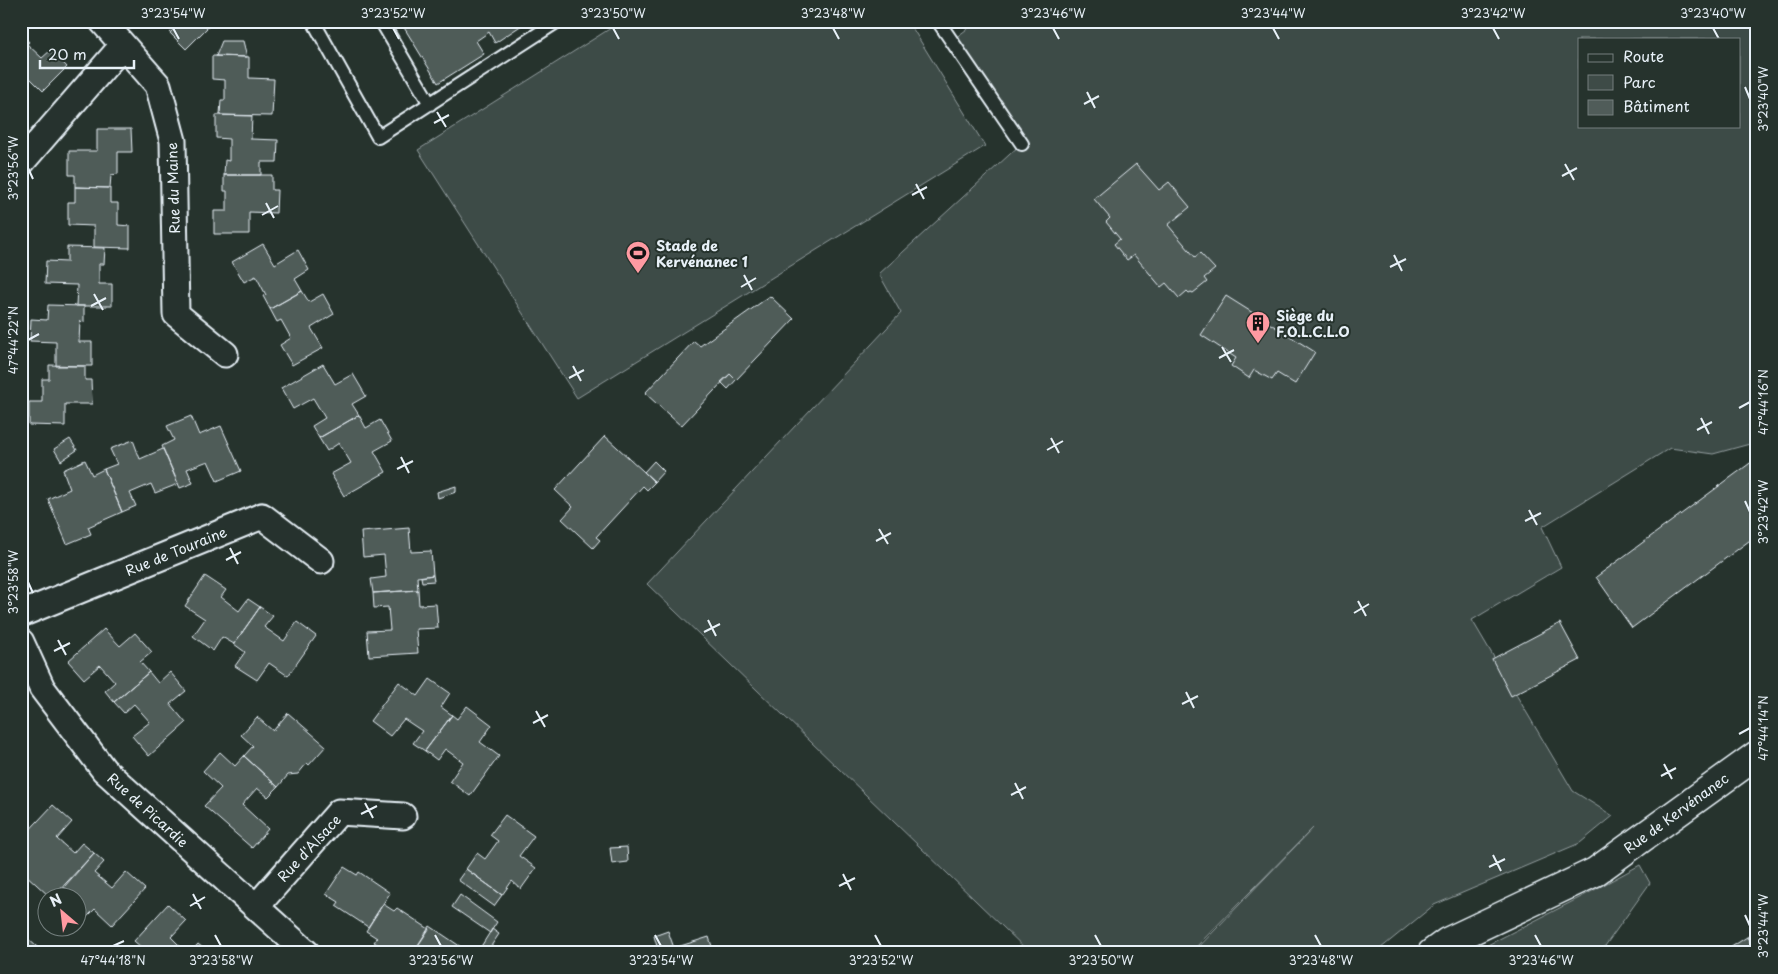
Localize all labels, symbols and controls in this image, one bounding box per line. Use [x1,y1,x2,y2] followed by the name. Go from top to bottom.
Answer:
[141,4,206,22] text: 3°23'54"W
[361,4,426,22] text: 3°23'52"W
[580,4,646,22] text: 3°23'50"W
[801,4,866,22] text: 3°23'48"W
[1020,4,1086,22] text: 3°23'46"W
[1241,4,1306,22] text: 3°23'44"W
[1461,4,1526,22] text: 3°23'42"W
[1680,4,1746,22] text: 3°23'40"W
[40,38,134,70] scale bar
[1578,38,1740,128] legend
[48,42,87,65] text: 20 m
[1623,44,1664,67] text: Route
[1754,66,1772,132] text: 3°23'40"W
[1623,70,1656,93] text: Parc
[1623,94,1690,117] text: Bâtiment
[4,135,22,200] text: 3°23'56"W
[161,142,185,234] street label: Rue du Maine
[656,235,748,272] place label: Stade de Kervénanec 1
[625,240,651,274] sports icon: Stade de Kervénanec 1
[1276,305,1350,342] place label: Siège du F.O.L.C.L.O
[4,306,22,374] text: 47°44'22"N
[1245,310,1271,344] building icon: Siège du F.O.L.C.L.O
[1754,369,1772,435] text: 47°44'16"N
[1754,479,1772,544] text: 3°23'42"W
[122,521,230,581] street label: Rue de Touraine
[4,549,22,614] text: 3°23'58"W
[1754,695,1772,761] text: 47°44'14"N
[103,768,193,852] street label: Rue de Picardie
[1619,768,1733,858] street label: Rue de Kervénanec
[272,810,346,886] street label: Rue d'Alsace
[38,886,88,936] north arrow
[46,888,65,912] text: N
[1754,893,1772,958] text: 3°23'44"W
[80,951,146,969] text: 47°44'18"N
[189,951,254,969] text: 3°23'58"W
[409,951,474,969] text: 3°23'56"W
[629,951,694,969] text: 3°23'54"W
[849,951,914,969] text: 3°23'52"W
[1068,951,1134,969] text: 3°23'50"W
[1289,951,1354,969] text: 3°23'48"W
[1508,951,1574,969] text: 3°23'46"W

